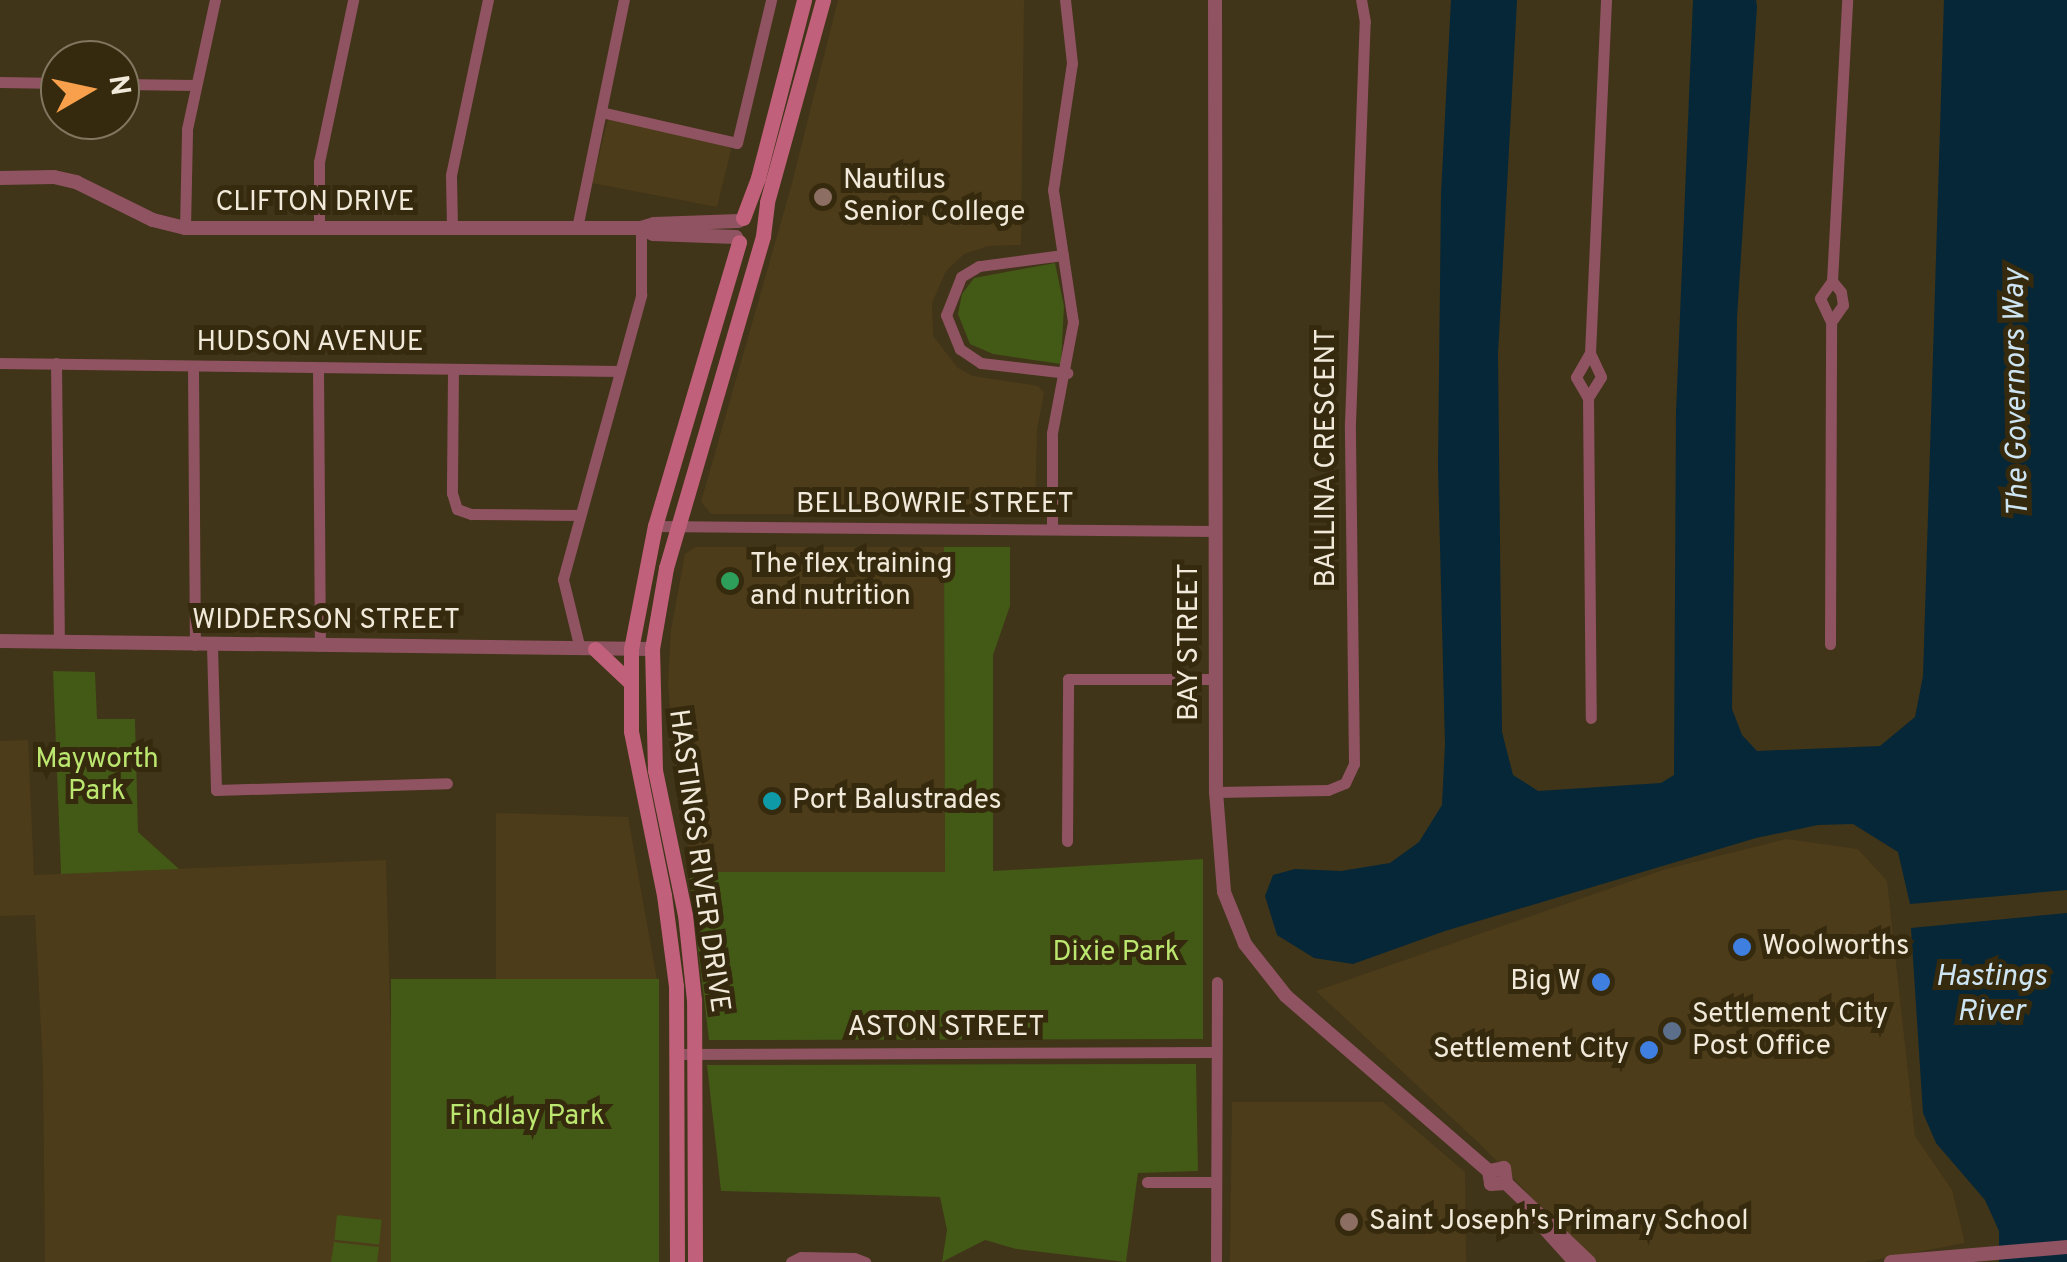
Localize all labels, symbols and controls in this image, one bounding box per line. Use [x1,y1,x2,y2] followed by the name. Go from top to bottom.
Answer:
[40,40,140,140] north arrow
[98,73,137,98] text: N
[843,164,1025,230] place label: Nautilus Senior College
[215,186,415,220] street label: CLIFTON DRIVE
[812,186,834,208] marker: Nautilus Senior College
[1998,268,2038,518] water label: The Governors Way
[196,326,424,360] street label: HUDSON AVENUE
[1310,328,1344,588] street label: BALLINA CRESCENT
[796,488,1074,522] street label: BELLBOWRIE STREET
[750,548,953,614] place label: The flex training and nutrition
[1173,562,1207,722] street label: BAY STREET
[719,570,741,592] marker: The flex training and nutrition
[192,604,460,638] street label: WIDDERSON STREET
[660,707,736,1015] street label: HASTINGS RIVER DRIVE
[35,743,159,809] park label: Mayworth Park
[792,784,1002,818] place label: Port Balustrades
[761,790,783,812] marker: Port Balustrades
[1762,930,1909,964] place label: Woolworths
[1052,936,1180,970] park label: Dixie Park
[1731,936,1753,958] marker: Woolworths
[1935,960,2047,1030] water label: Hastings River
[1510,965,1581,999] place label: Big W
[1590,971,1612,993] marker: Big W
[1692,998,1888,1064] place label: Settlement City Post Office
[847,1011,1045,1045] street label: ASTON STREET
[1661,1020,1683,1042] marker: Settlement City Post Office
[1433,1033,1629,1067] place label: Settlement City
[1638,1039,1660,1061] marker: Settlement City
[449,1100,605,1134] park label: Findlay Park
[1369,1205,1749,1239] place label: Saint Joseph's Primary School
[1338,1211,1360,1233] marker: Saint Joseph's Primary School

